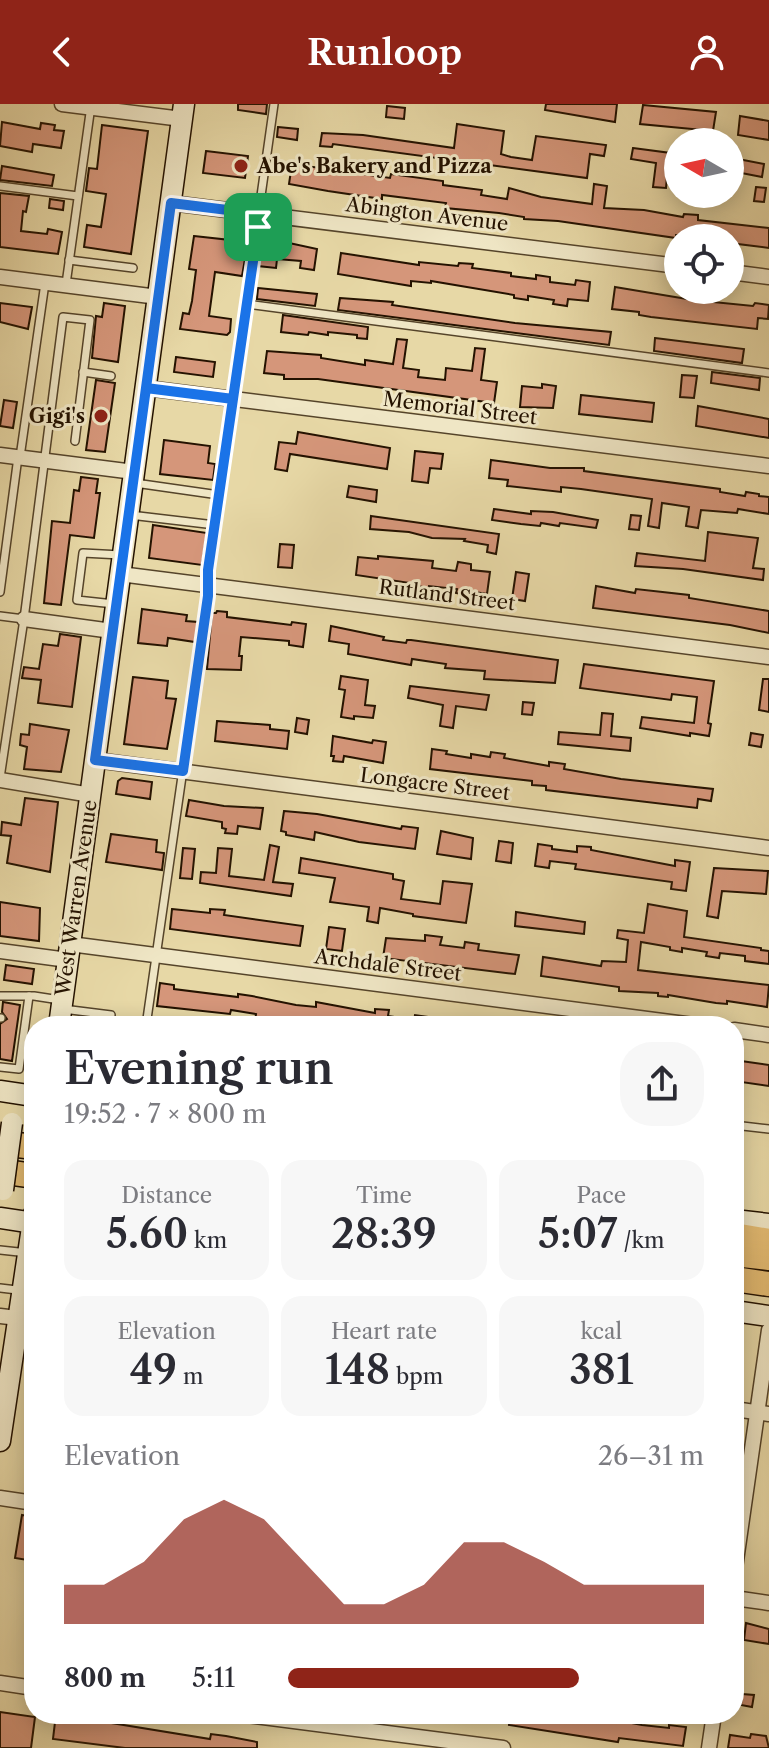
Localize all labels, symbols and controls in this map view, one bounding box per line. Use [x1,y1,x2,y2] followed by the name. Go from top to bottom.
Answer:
[40,30,84,74] icon: back
[307,30,462,74] text: Runloop
[685,30,729,74] icon: person
[664,128,744,208] north arrow
[664,128,744,304] map controls
[256,154,492,178] place label: Abe's Bakery and Pizza
[232,157,250,175] marker: Abe's Bakery and Pizza
[343,192,510,236] street label: Abington Avenue
[224,193,292,261] pin
[236,205,280,249] icon: arrive
[664,224,744,304] button: locate
[382,387,538,429] street label: Memorial Street
[29,404,85,428] place label: Gigi's
[92,407,110,425] marker: Gigi's
[377,575,517,615] street label: Rutland Street
[359,763,511,805] street label: Longacre Street
[50,798,102,999] street label: West Warren Avenue
[312,944,463,986] street label: Archdale Street
[64,1041,334,1095] text: Evening run
[620,1042,704,1126] button: share
[64,1098,266,1130] text: 19:52 · 7 × 800 m
[121,1182,212,1209] text: Distance
[356,1182,412,1209] text: Time
[576,1182,626,1209] text: Pace
[106,1209,188,1258] text: 5.60
[331,1209,437,1258] text: 28:39
[538,1209,618,1258] text: 5:07
[188,1227,227,1254] text: km
[618,1227,665,1254] text: /km
[118,1318,216,1345] text: Elevation
[331,1318,437,1345] text: Heart rate
[581,1318,622,1345] text: kcal
[130,1345,177,1394] text: 49
[325,1345,390,1394] text: 148
[569,1345,633,1394] text: 381
[177,1363,203,1390] text: m
[390,1363,443,1390] text: bpm
[64,1440,180,1472] text: Elevation
[598,1440,704,1472] text: 26–31 m
[64,1662,146,1694] text: 800 m
[192,1662,235,1694] text: 5:11

